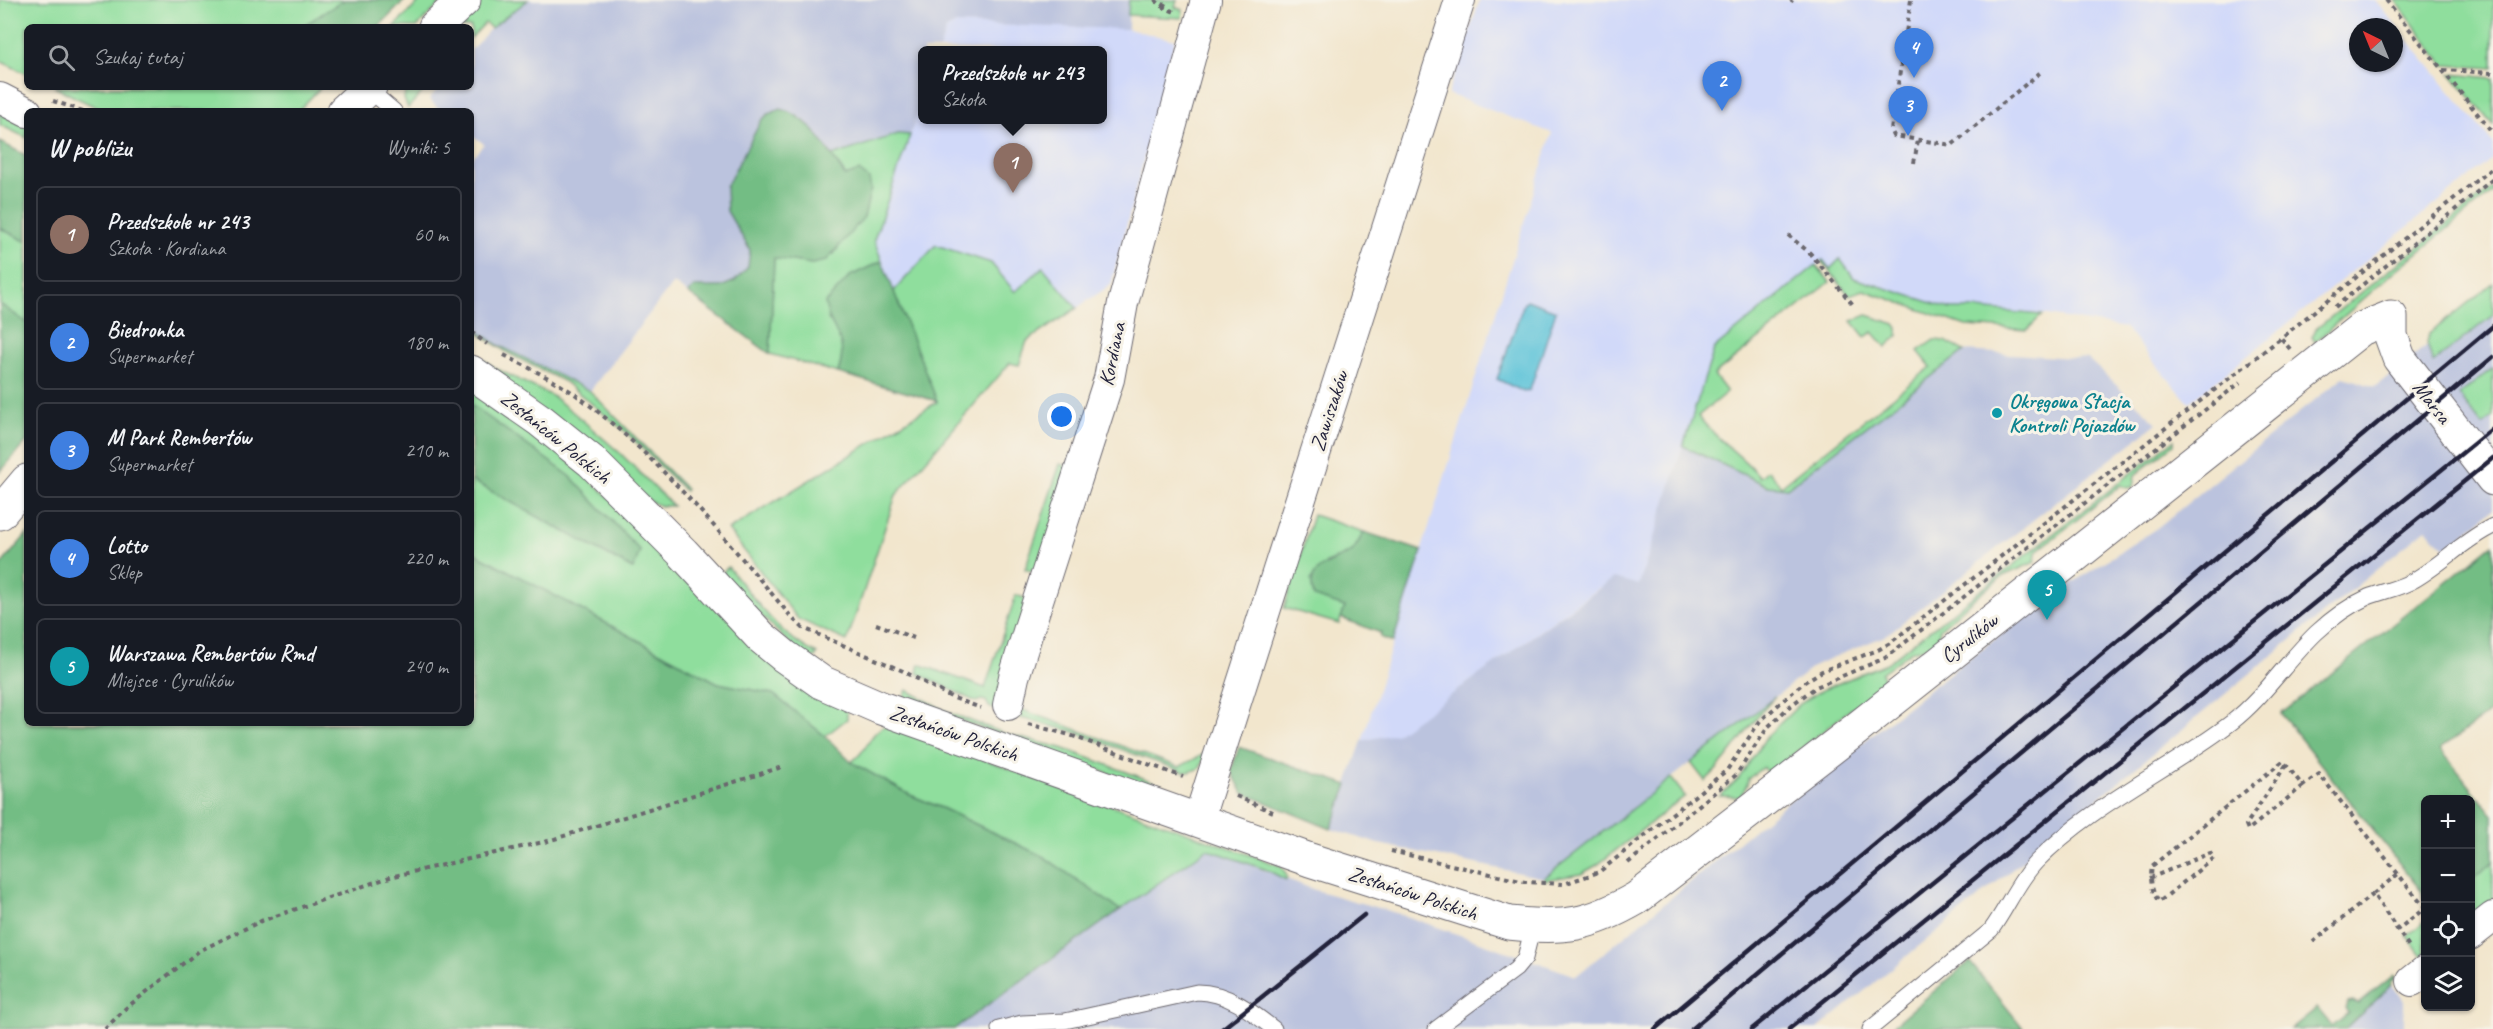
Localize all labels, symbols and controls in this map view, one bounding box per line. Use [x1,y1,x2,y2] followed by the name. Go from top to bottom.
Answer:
[2349,18,2403,72] north arrow
[24,24,474,90] search box
[1894,28,1934,78] pin: 4
[45,41,78,74] icon: search
[93,43,183,71] text: Szukaj tutaj
[918,46,1107,124] popup
[942,59,1083,87] text: Przedszkole nr 243
[1702,62,1742,111] pin: 2
[1888,86,1928,136] pin: 3
[942,87,986,112] text: Szkoła
[48,131,131,164] text: W pobliżu
[387,135,450,160] text: Wyniki: 5
[994,144,1032,193] pin: 1
[107,208,249,236] text: Przedszkole nr 243
[65,222,74,247] text: 1
[414,222,448,247] text: 60 m
[107,236,225,261] text: Szkoła · Kordiana
[107,316,183,344] text: Biedronka
[1093,318,1132,388] street label: Kordiana
[65,330,74,355] text: 2
[405,330,448,355] text: 180 m
[107,344,192,369] text: Supermarket
[1304,366,1355,454] street label: Zawiszaków
[2407,375,2458,430] street label: Marsa
[496,385,617,490] street label: Zesłańców Polskich
[2009,388,2136,438] place label: Okręgowa Stacja Kontroli Pojazdów
[1047,402,1076,431] your location
[1990,406,2004,420] marker: Okręgowa Stacja Kontroli Pojazdów
[107,424,251,452] text: M Park Rembertów
[65,438,74,463] text: 3
[405,438,448,463] text: 210 m
[107,452,192,477] text: Supermarket
[107,532,147,560] text: Lotto
[65,546,74,571] text: 4
[405,546,448,571] text: 220 m
[107,560,142,585] text: Sklep
[2028,570,2066,620] pin: 5
[1935,606,2005,669] street label: Cyrulików
[107,640,314,668] text: Warszawa Rembertów Rmd
[65,654,74,679] text: 5
[405,654,448,679] text: 240 m
[107,668,233,693] text: Miejsce · Cyrulików
[886,699,1022,767] street label: Zesłańców Polskich
[2421,795,2475,1011] map controls
[2421,795,2475,849] button: +
[2421,849,2475,903] button: −
[1345,860,1481,926] street label: Zesłańców Polskich
[2421,903,2475,957] button: locate
[2421,957,2475,1011] button: layers

